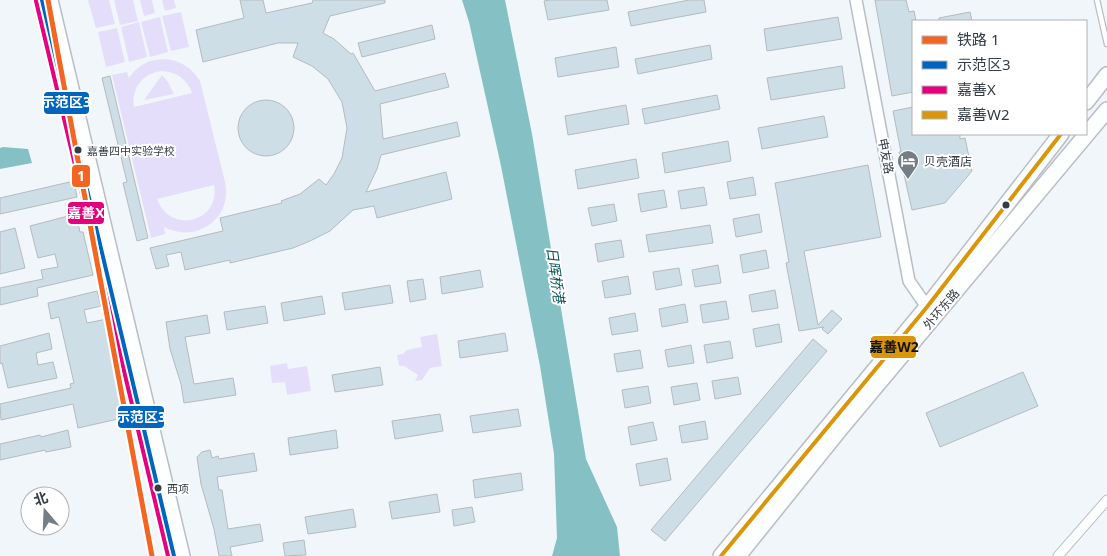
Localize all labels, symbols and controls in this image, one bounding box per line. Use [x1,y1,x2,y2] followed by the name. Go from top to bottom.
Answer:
[912,20,1087,135] legend
[957,29,999,49] text: 铁路 1
[957,54,1011,74] text: 示范区3
[957,79,996,99] text: 嘉善X
[43,91,90,115] line badge: 示范区3
[41,92,91,111] text: 示范区3
[957,104,1010,124] text: 嘉善W2
[874,137,898,175] street label: 申友路
[87,143,175,158] place label: 嘉善四中实验学校
[73,145,83,155] marker: 嘉善四中实验学校
[896,149,920,180] hotel icon: 贝壳酒店
[924,153,972,170] place label: 贝壳酒店
[71,164,91,188] line badge: 1
[77,166,85,185] text: 1
[1001,200,1011,210] unlabelled marker
[67,201,105,225] line badge: 嘉善X
[67,203,105,222] text: 嘉善X
[543,246,570,306] water label: 日晖桥港
[919,285,963,333] street label: 外环东路
[870,335,917,359] line badge: 嘉善W2
[869,337,919,356] text: 嘉善W2
[117,405,165,429] line badge: 示范区3
[116,407,166,426] text: 示范区3
[167,481,189,496] place label: 西项
[153,483,163,493] marker: 西项
[20,486,70,536] north arrow
[31,487,50,509] text: 北

